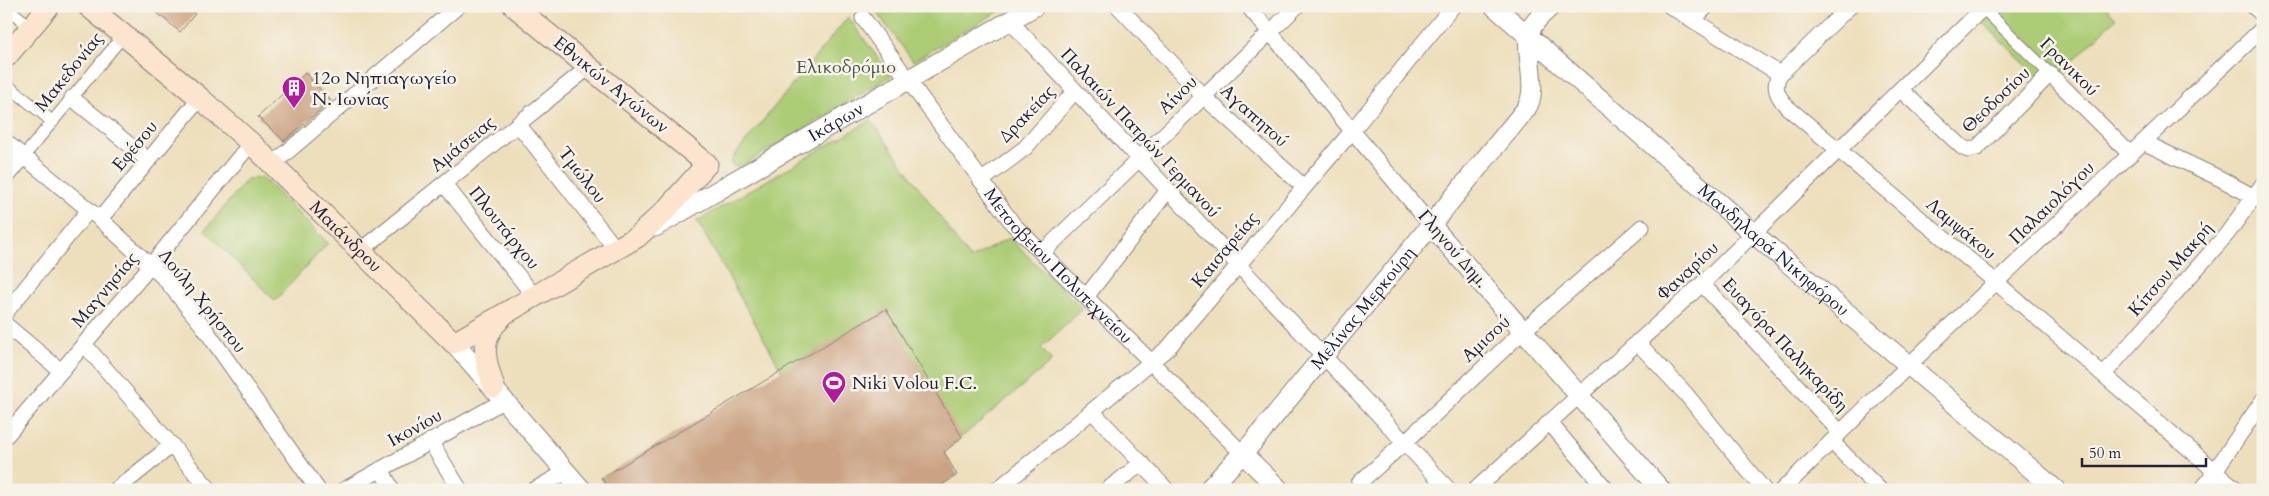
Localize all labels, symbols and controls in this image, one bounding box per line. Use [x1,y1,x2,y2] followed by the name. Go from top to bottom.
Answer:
[29,26,109,117] street label: Μακεδονίας
[548,31,674,139] street label: Εθνικών Αγώνων
[2034,32,2104,102] street label: Γρανικού
[1055,43,1225,223] street label: Παλαιών Πατρών Γερμανού
[796,55,896,80] park label: Ελικοδρόμιο
[1956,61,2036,139] street label: Θεοδοσίου
[312,66,457,112] place label: 12ο Νηπιαγωγείο Ν. Ιωνίας
[1153,70,1203,120] street label: Αίνου
[281,75,307,109] building icon: 12ο Νηπιαγωγείο Ν. Ιωνίας
[993,79,1061,148] street label: Δρακείας
[1215,79,1293,153] street label: Αγαπητού
[803,96,868,148] street label: Ικάρων
[425,110,501,178] street label: Αμάσειας
[106,115,164,177] street label: Εφέσου
[552,142,612,208] street label: Τμώλου
[2004,156,2100,250] street label: Παλαιολόγου
[1692,178,1855,322] street label: Μανδηλαρά Νικηφόρου
[463,181,545,275] street label: Πλουτάρχου
[978,183,1138,349] street label: Μετσοβείου Πολυτεχνείου
[1921,192,2001,266] street label: Λαμψάκου
[304,195,388,278] street label: Μαιάνδρου
[1412,205,1494,293] street label: Γληνού Δημ.
[1186,206,1264,293] street label: Καισαρείας
[2123,216,2219,322] street label: Κίτσου Μακρή
[1652,236,1724,306] street label: Φαναρίου
[1305,241,1421,375] street label: Μελίνας Μερκούρη
[152,244,252,358] street label: Λούλη Χρήστου
[66,247,144,333] street label: Μαγνησίας
[1716,272,1854,418] street label: Ευαγόρα Παληκαρίδη
[1456,310,1516,368] street label: Αμισού
[821,370,847,404] sports icon: Niki Volou F.C.
[852,371,977,396] place label: Niki Volou F.C.
[383,403,447,453] street label: Ικονίου
[2082,436,2205,468] scale bar
[2089,443,2121,463] text: 50 m

